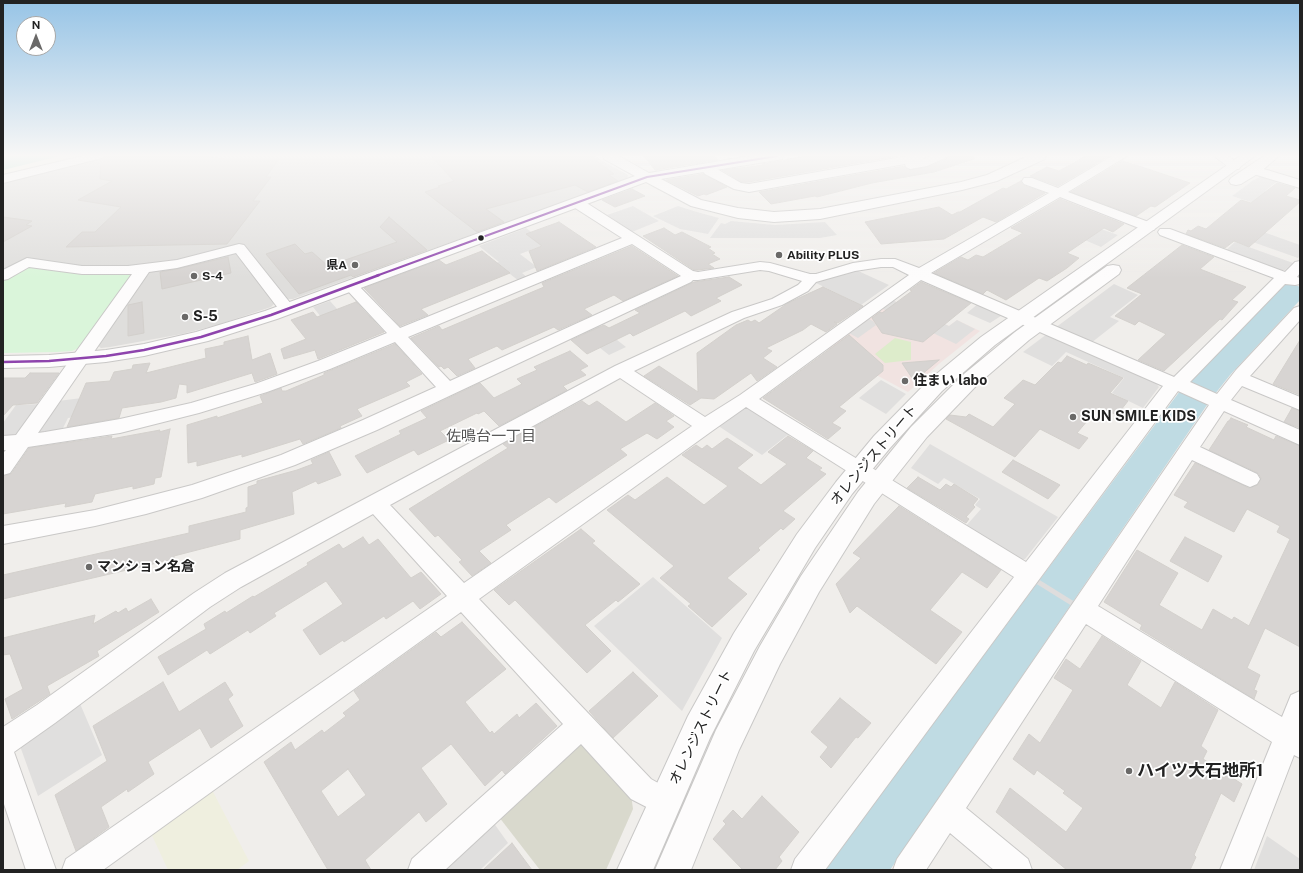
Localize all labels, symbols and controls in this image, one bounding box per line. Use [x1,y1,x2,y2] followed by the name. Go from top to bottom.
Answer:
[16,16,56,56] north arrow
[32,19,40,31] text: N
[476,233,486,243] unlabelled marker
[787,248,859,262] place label: Ability PLUS
[774,250,784,260] marker: Ability PLUS
[326,258,347,272] place label: 県A
[350,260,360,270] marker: 県A
[202,269,223,283] place label: S-4
[189,271,199,281] marker: S-4
[193,309,218,325] place label: S-5
[180,312,190,322] marker: S-5
[913,373,987,389] place label: 住まい labo
[900,376,910,386] marker: 住まい labo
[827,401,921,509] street label: オレンジストリート
[1081,409,1196,425] place label: SUN SMILE KIDS
[1068,412,1078,422] marker: SUN SMILE KIDS
[446,427,536,445] district label: 佐鳴台一丁目
[97,559,195,575] place label: マンション名倉
[84,562,94,572] marker: マンション名倉
[666,667,736,787] street label: オレンジストリート
[1137,761,1263,781] place label: ハイツ大石地所1
[1124,766,1134,776] marker: ハイツ大石地所1

